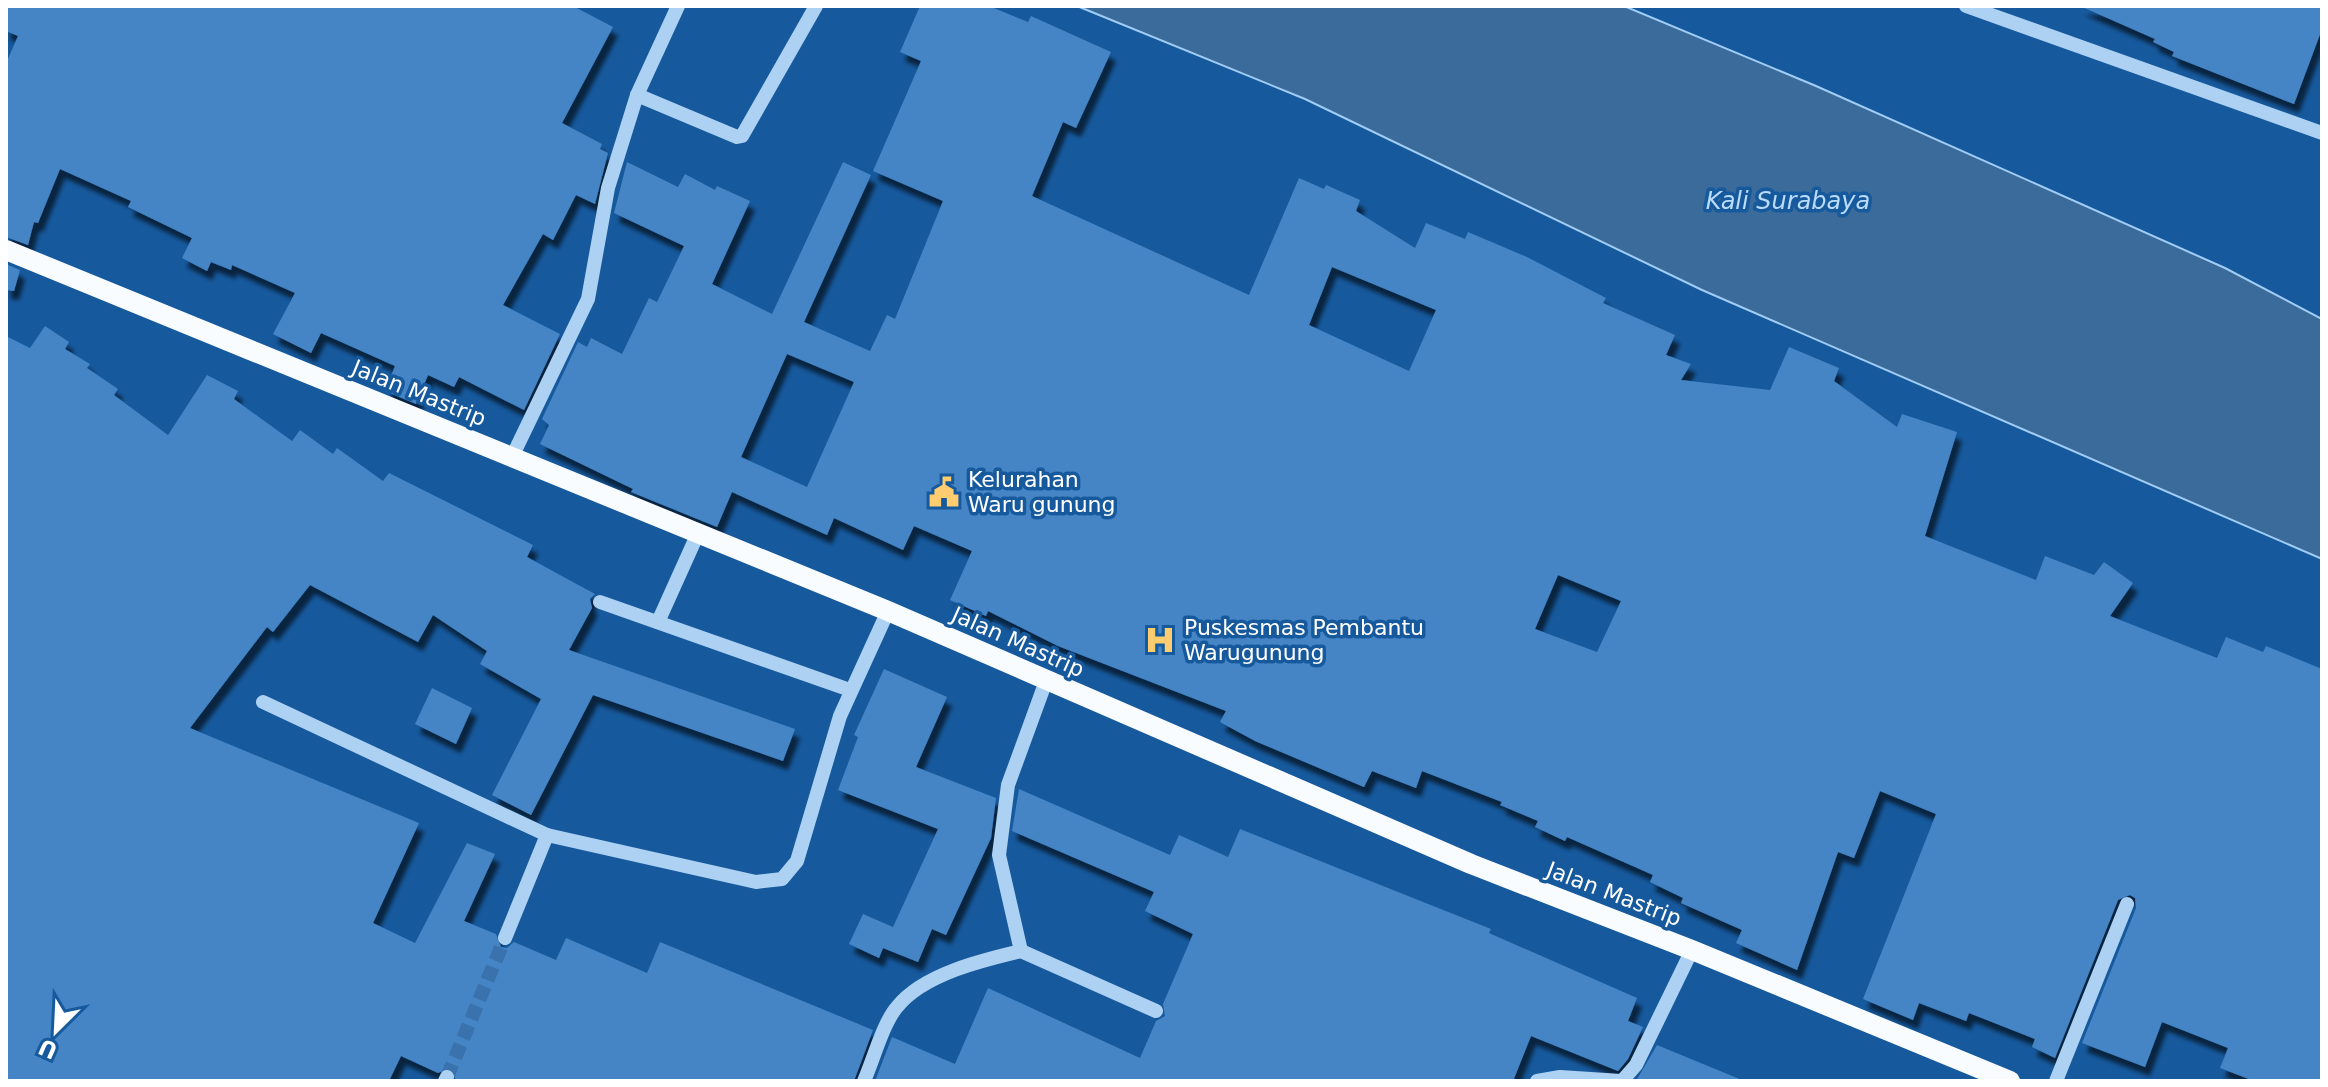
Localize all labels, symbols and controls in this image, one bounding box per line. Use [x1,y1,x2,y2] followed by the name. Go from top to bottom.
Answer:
[1706,187,1870,215] water label: Kali Surabaya
[347,354,490,431] street label: Jalan Mastrip
[968,467,1116,517] place label: Kelurahan Waru gunung
[927,475,961,509] public building icon: Kelurahan Waru gunung
[946,601,1088,682] street label: Jalan Mastrip
[1184,615,1424,665] place label: Puskesmas Pembantu Warugunung
[1143,623,1177,657] hospital icon: Puskesmas Pembantu Warugunung
[1541,856,1685,931] street label: Jalan Mastrip
[16,991,96,1071] north arrow
[35,1034,61,1064] text: U

